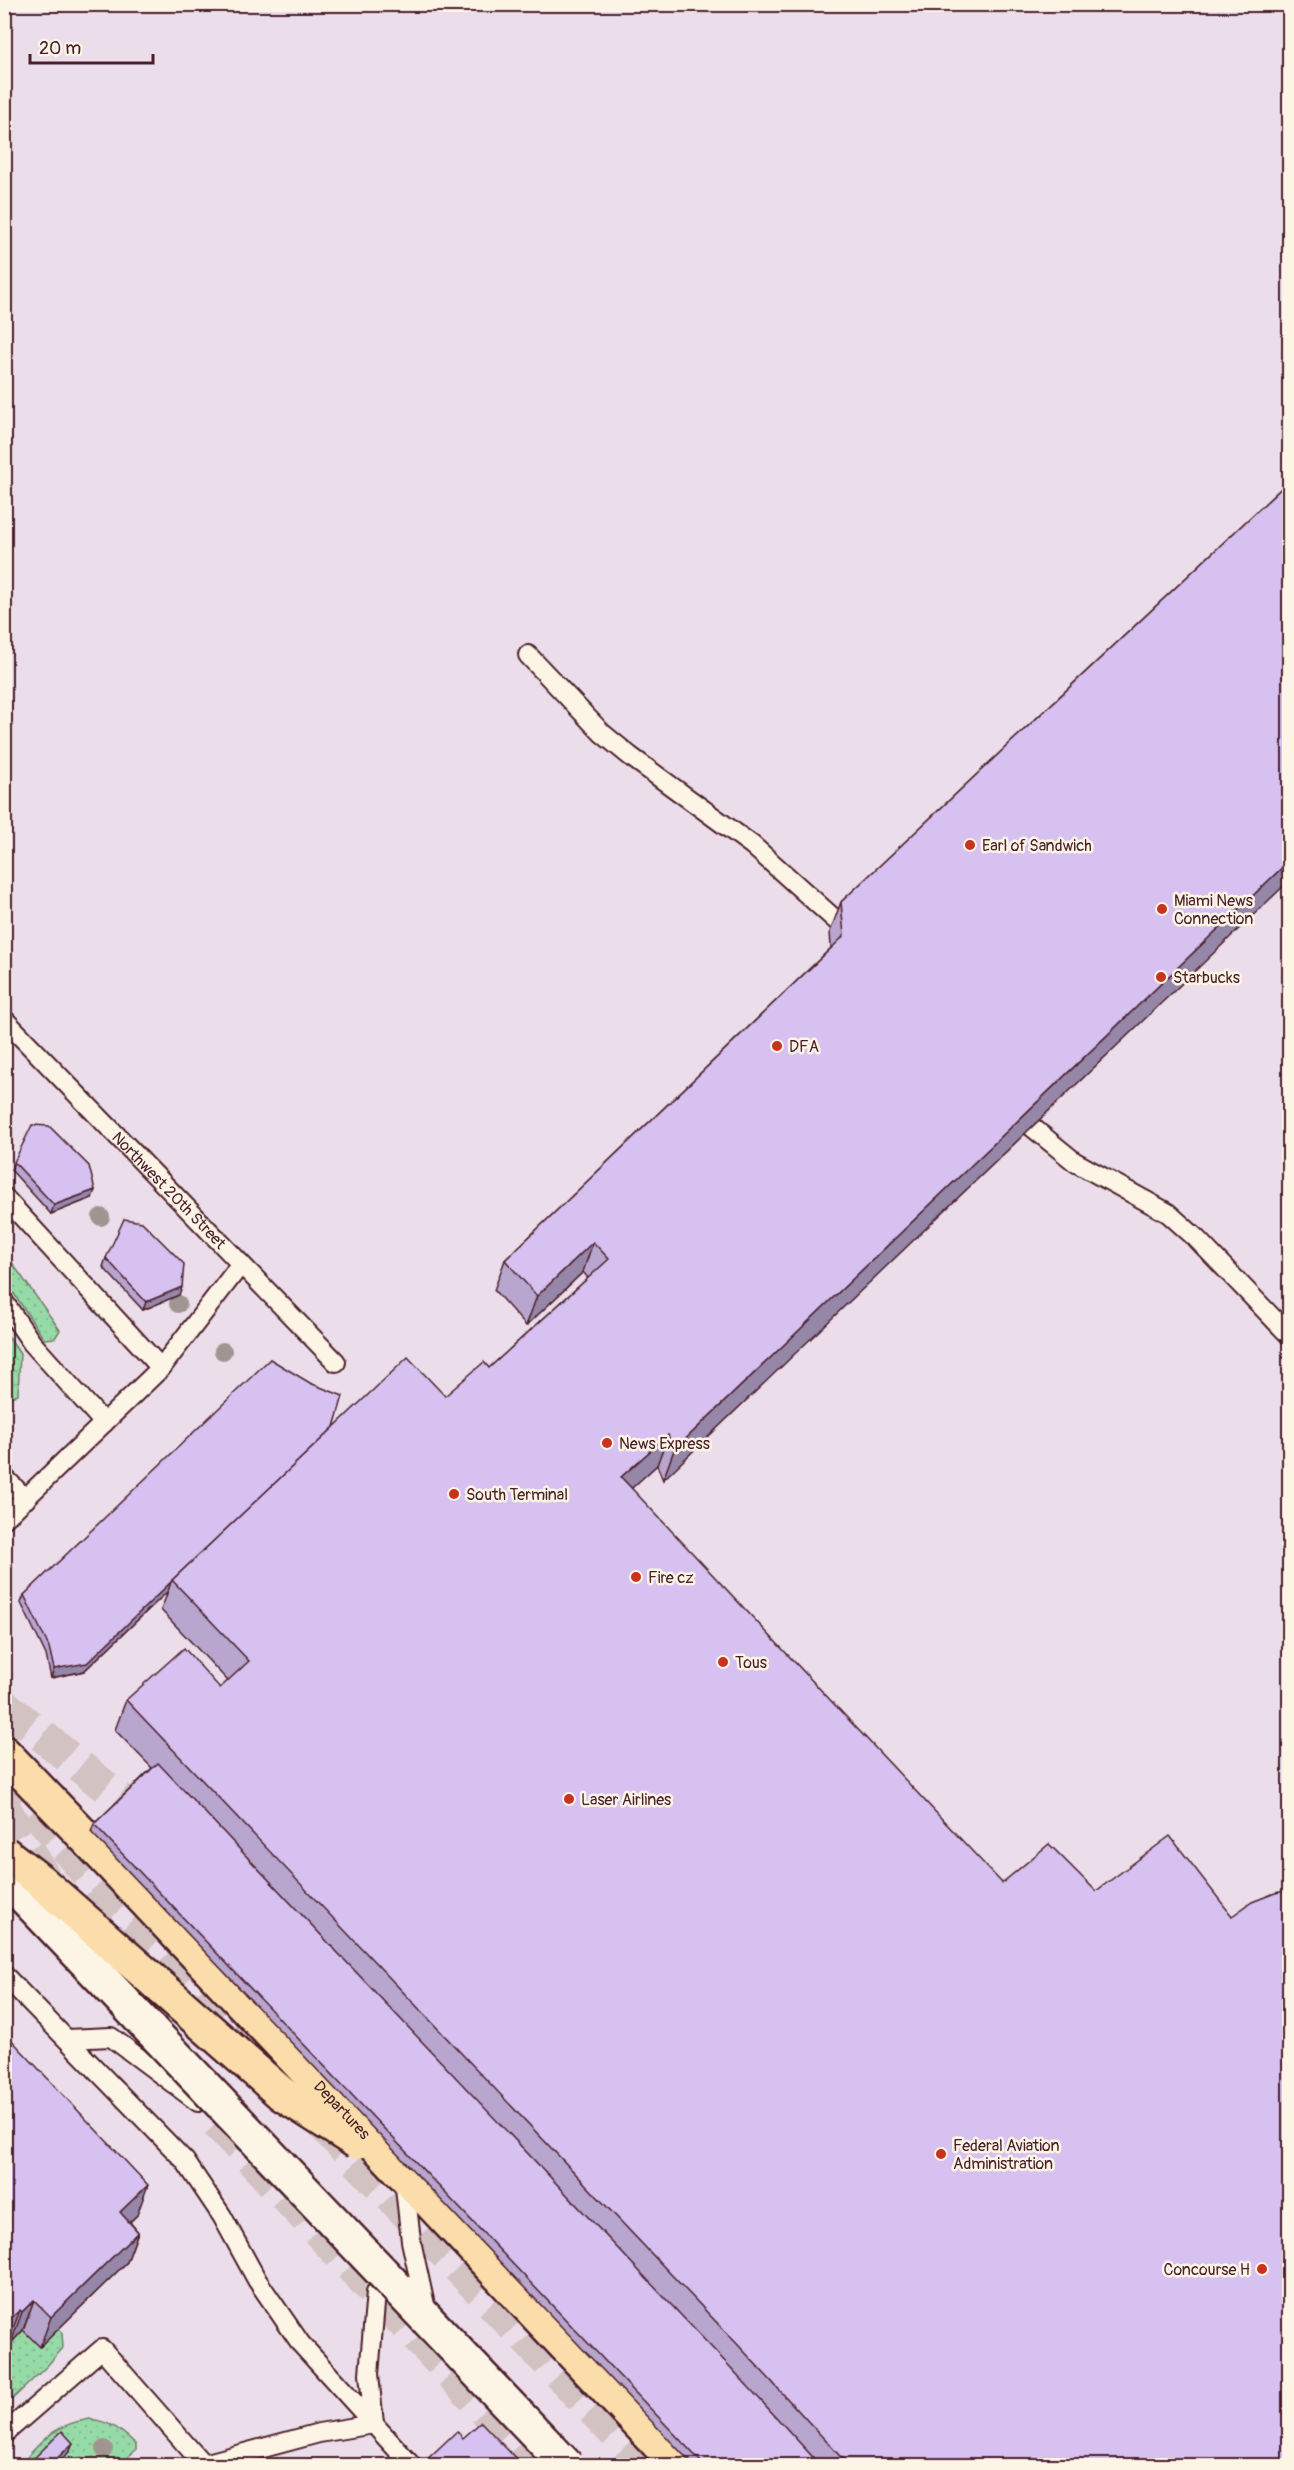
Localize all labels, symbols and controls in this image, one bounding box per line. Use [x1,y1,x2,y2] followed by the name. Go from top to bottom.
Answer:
[30,27,153,65] scale bar
[39,37,81,60] text: 20 m
[982,836,1092,856] place label: Earl of Sandwich
[963,838,977,852] marker: Earl of Sandwich
[1174,891,1253,929] place label: Miami News Connection
[1155,902,1169,916] marker: Miami News Connection
[1173,968,1240,988] place label: Starbucks
[1154,970,1168,984] marker: Starbucks
[789,1037,819,1057] place label: DFA
[770,1039,784,1053] marker: DFA
[107,1128,231,1254] street label: Northwest 20th Street
[619,1434,710,1454] place label: News Express
[600,1436,614,1450] marker: News Express
[466,1485,568,1505] place label: South Terminal
[447,1487,461,1501] marker: South Terminal
[648,1568,694,1588] place label: Fire cz
[629,1570,643,1584] marker: Fire cz
[735,1653,767,1673] place label: Tous
[716,1655,730,1669] marker: Tous
[581,1790,671,1810] place label: Laser Airlines
[562,1792,576,1806] marker: Laser Airlines
[309,2077,374,2144] street label: Departures
[953,2136,1060,2174] place label: Federal Aviation Administration
[934,2147,948,2161] marker: Federal Aviation Administration
[1164,2260,1250,2280] place label: Concourse H
[1255,2262,1269,2276] marker: Concourse H

